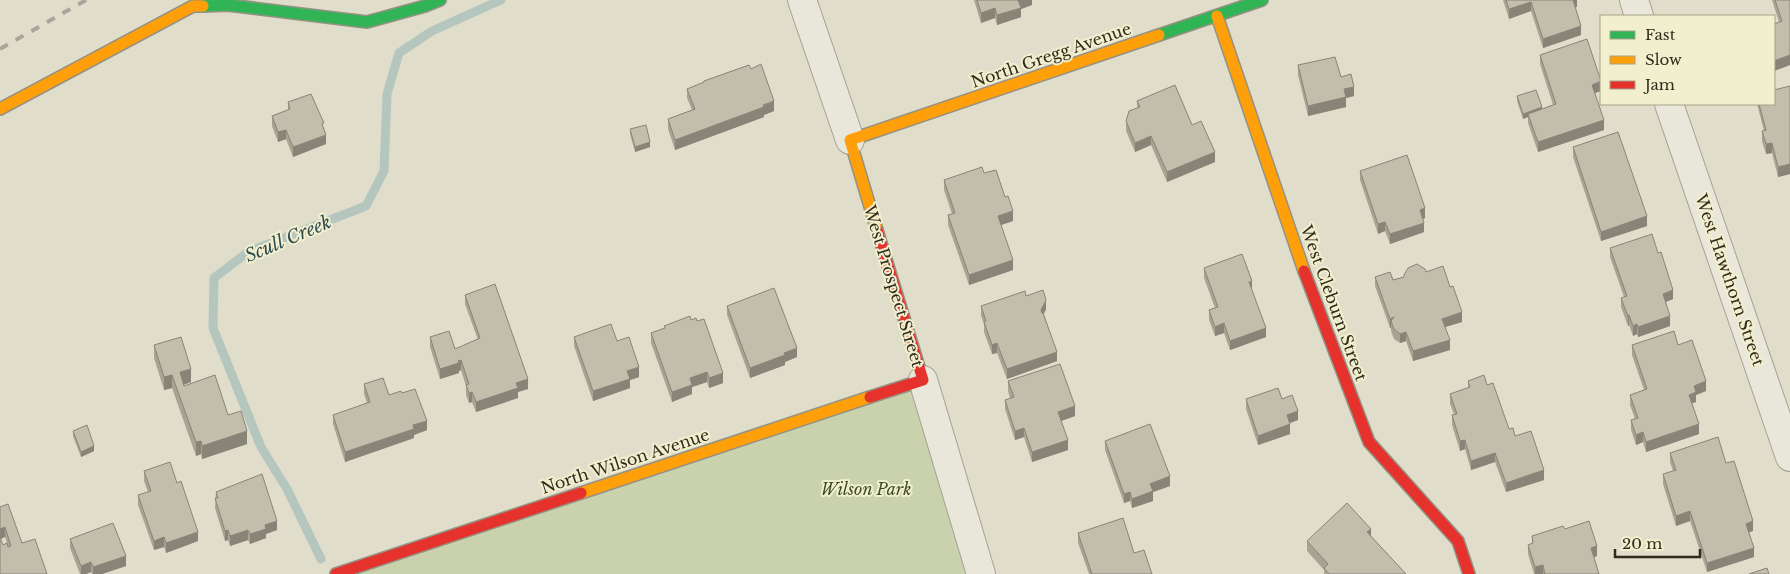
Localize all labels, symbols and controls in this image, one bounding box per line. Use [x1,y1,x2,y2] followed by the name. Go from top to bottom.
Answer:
[1600,15,1775,105] legend
[968,18,1134,92] street label: North Gregg Avenue
[1645,25,1676,44] text: Fast
[1645,50,1682,69] text: Slow
[1643,75,1675,94] text: Jam
[1691,190,1769,369] street label: West Hawthorn Street
[860,202,928,369] street label: West Prospect Street
[242,211,334,267] water label: Scull Creek
[1296,221,1372,384] street label: West Cleburn Street
[538,424,712,498] street label: North Wilson Avenue
[821,479,911,499] park label: Wilson Park
[1615,526,1700,558] scale bar
[1622,534,1662,553] text: 20 m

